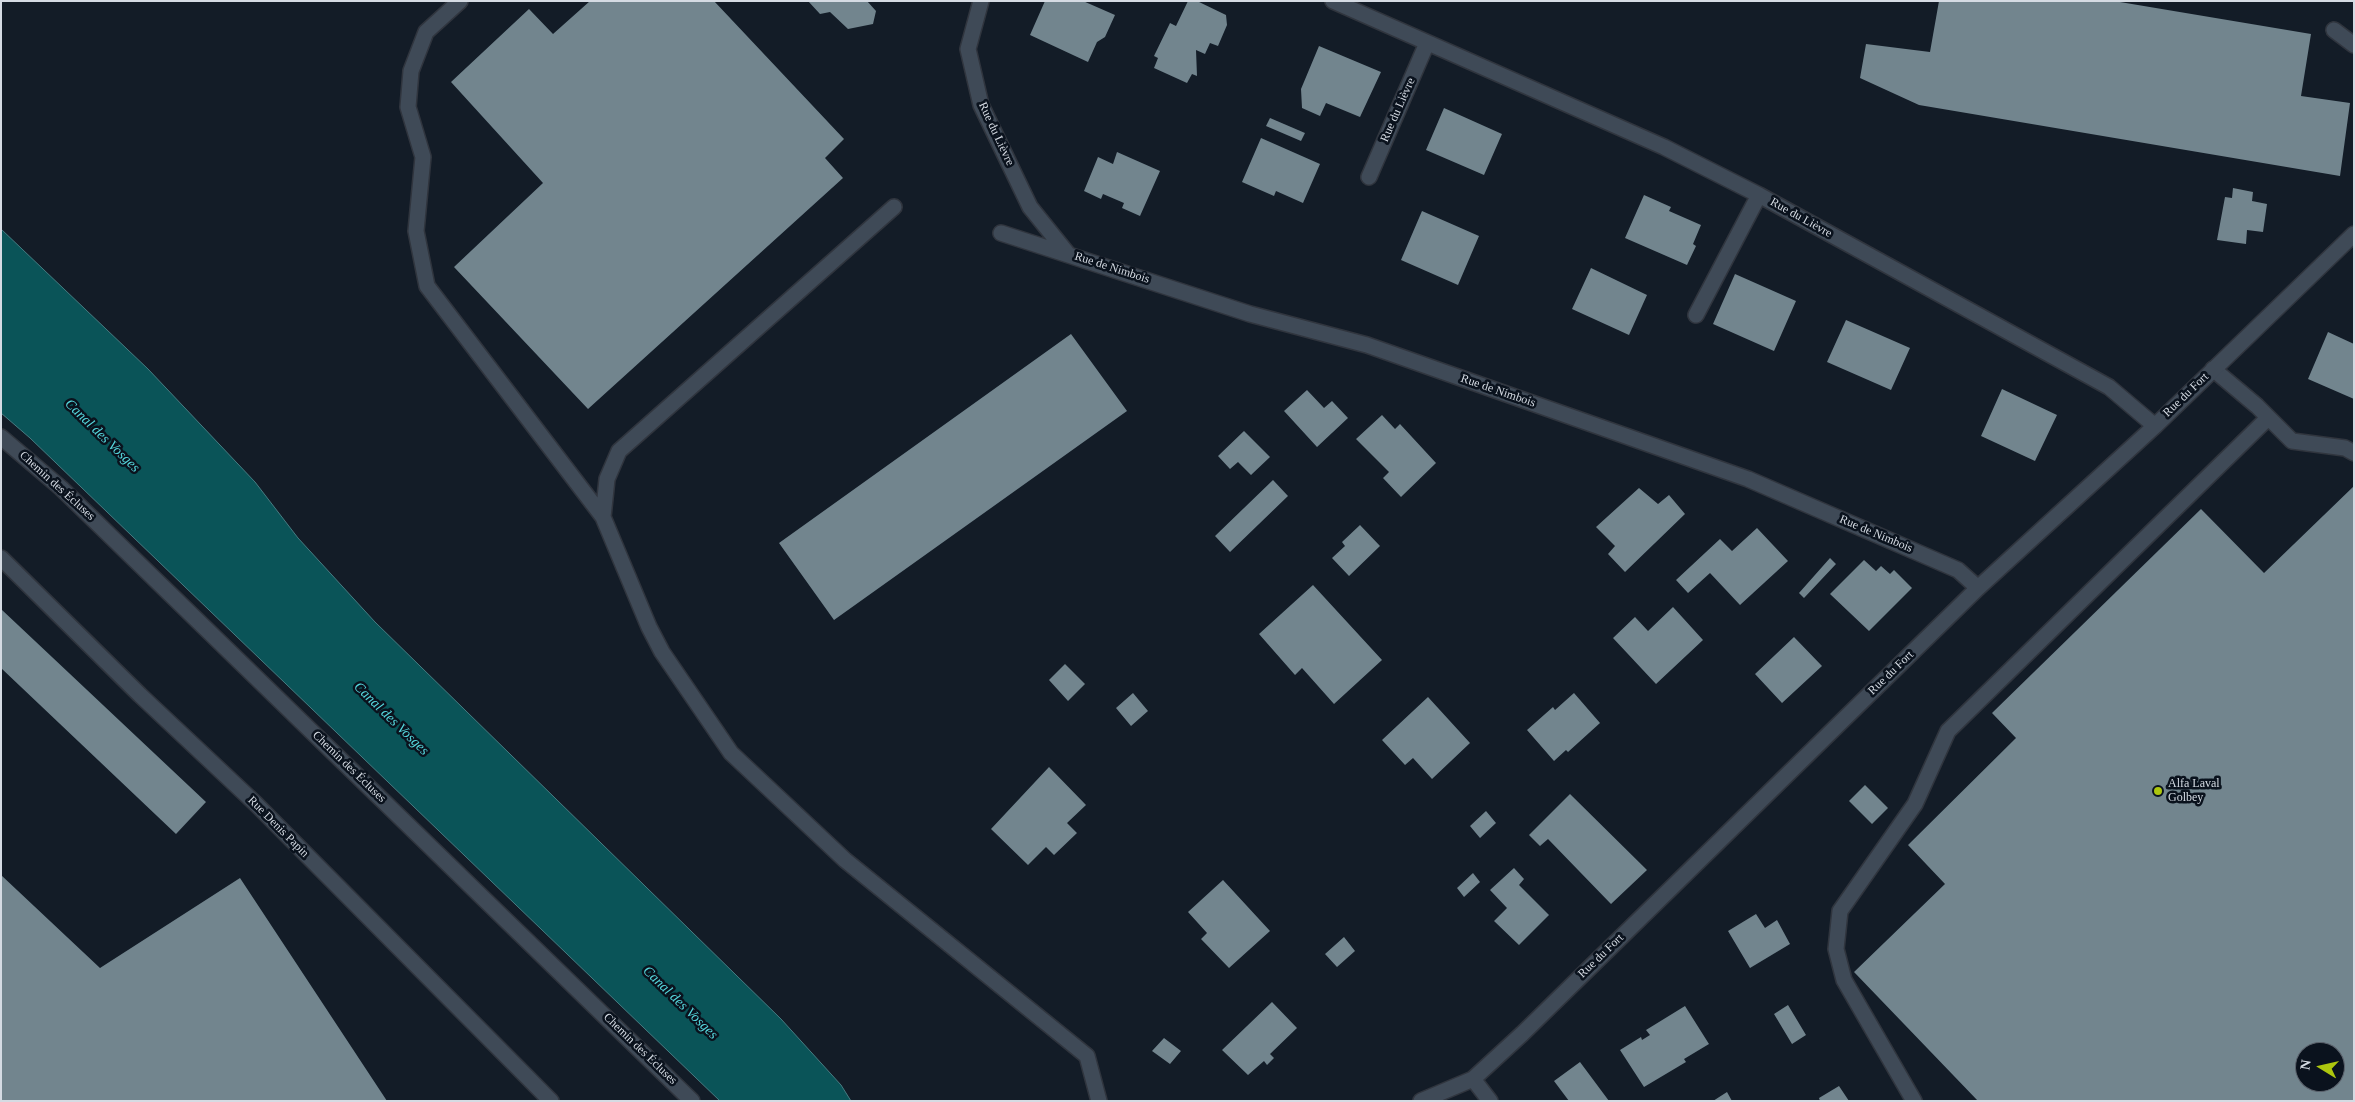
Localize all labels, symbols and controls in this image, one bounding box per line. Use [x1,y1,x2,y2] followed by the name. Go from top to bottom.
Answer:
[1377,76,1419,144] street label: Rue du Lièvre
[975,100,1017,168] street label: Rue du Lièvre
[1767,195,1835,241] street label: Rue du Lièvre
[1073,249,1151,287] street label: Rue de Nimbois
[2160,370,2212,420] street label: Rue du Fort
[1459,371,1537,411] street label: Rue de Nimbois
[61,396,143,476] water label: Canal des Vosges
[16,448,98,524] street label: Chemin des Écluses
[1837,512,1915,556] street label: Rue de Nimbois
[1865,648,1917,698] street label: Rue du Fort
[350,679,432,759] water label: Canal des Vosges
[309,728,389,806] street label: Chemin des Écluses
[2168,777,2220,805] place label: Alfa Laval Golbey
[2152,785,2164,797] marker: Alfa Laval Golbey
[244,793,312,861] street label: Rue Denis Papin
[1575,931,1627,981] street label: Rue du Fort
[639,963,721,1043] water label: Canal des Vosges
[600,1010,680,1088] street label: Chemin des Écluses
[2295,1042,2345,1092] north arrow
[2297,1059,2314,1071] text: N

